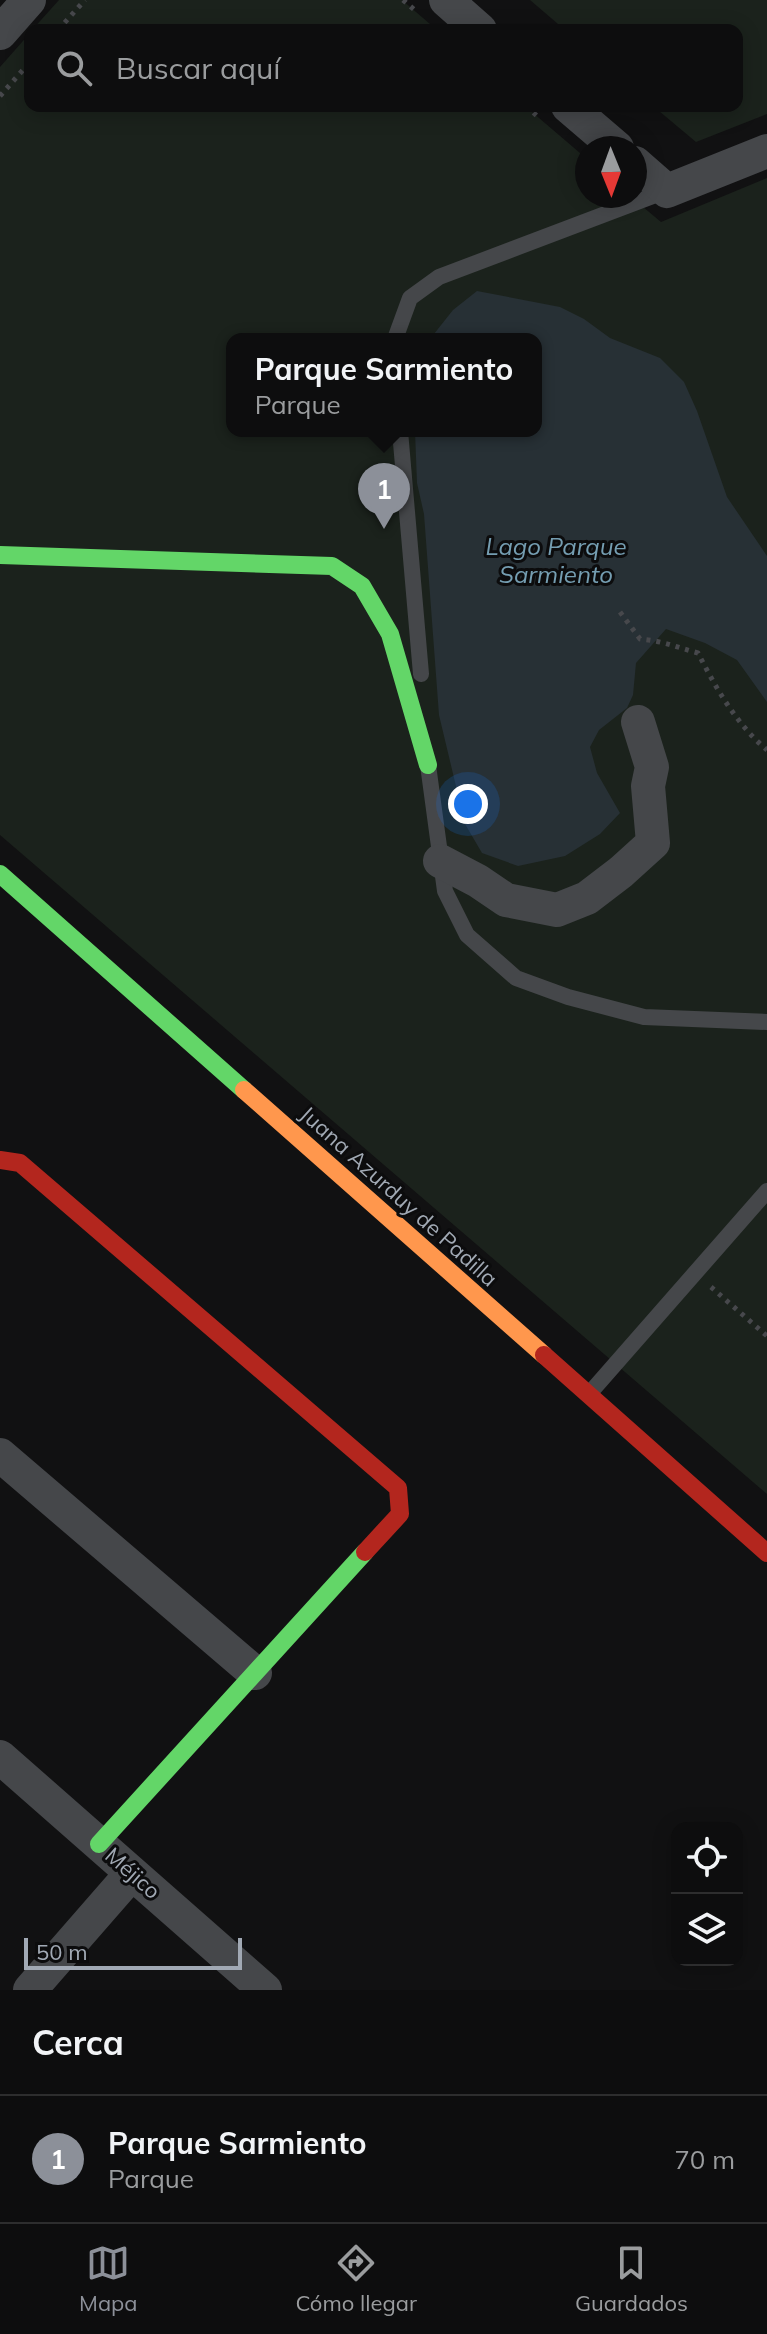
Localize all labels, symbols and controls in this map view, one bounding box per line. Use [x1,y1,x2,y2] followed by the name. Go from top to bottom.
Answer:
[24,24,743,112] search box
[52,46,96,90] icon: search
[116,49,281,87] text: Buscar aquí
[575,136,647,208] north arrow
[226,333,542,437] popup
[255,350,513,388] text: Parque Sarmiento
[255,388,341,421] text: Parque
[358,463,410,529] pin: 1
[485,531,627,589] water label: Lago Parque Sarmiento
[448,784,488,824] your location
[294,1100,504,1292] street label: Juana Azurduy de Padilla
[671,1822,743,1966] map controls
[671,1822,743,1894] button: locate
[99,1841,167,1905] street label: Méjico
[671,1894,743,1966] button: layers
[24,1934,242,1970] scale bar
[36,1938,87,1966] text: 50 m
[32,2021,124,2064] text: Cerca
[108,2124,367,2162] text: Parque Sarmiento
[50,2143,66,2176] text: 1
[674,2143,735,2176] text: 70 m
[108,2162,194,2195] text: Parque
[79,2241,138,2317] tab: Mapa
[296,2241,417,2317] tab: Cómo llegar
[575,2241,688,2317] tab: Guardados

